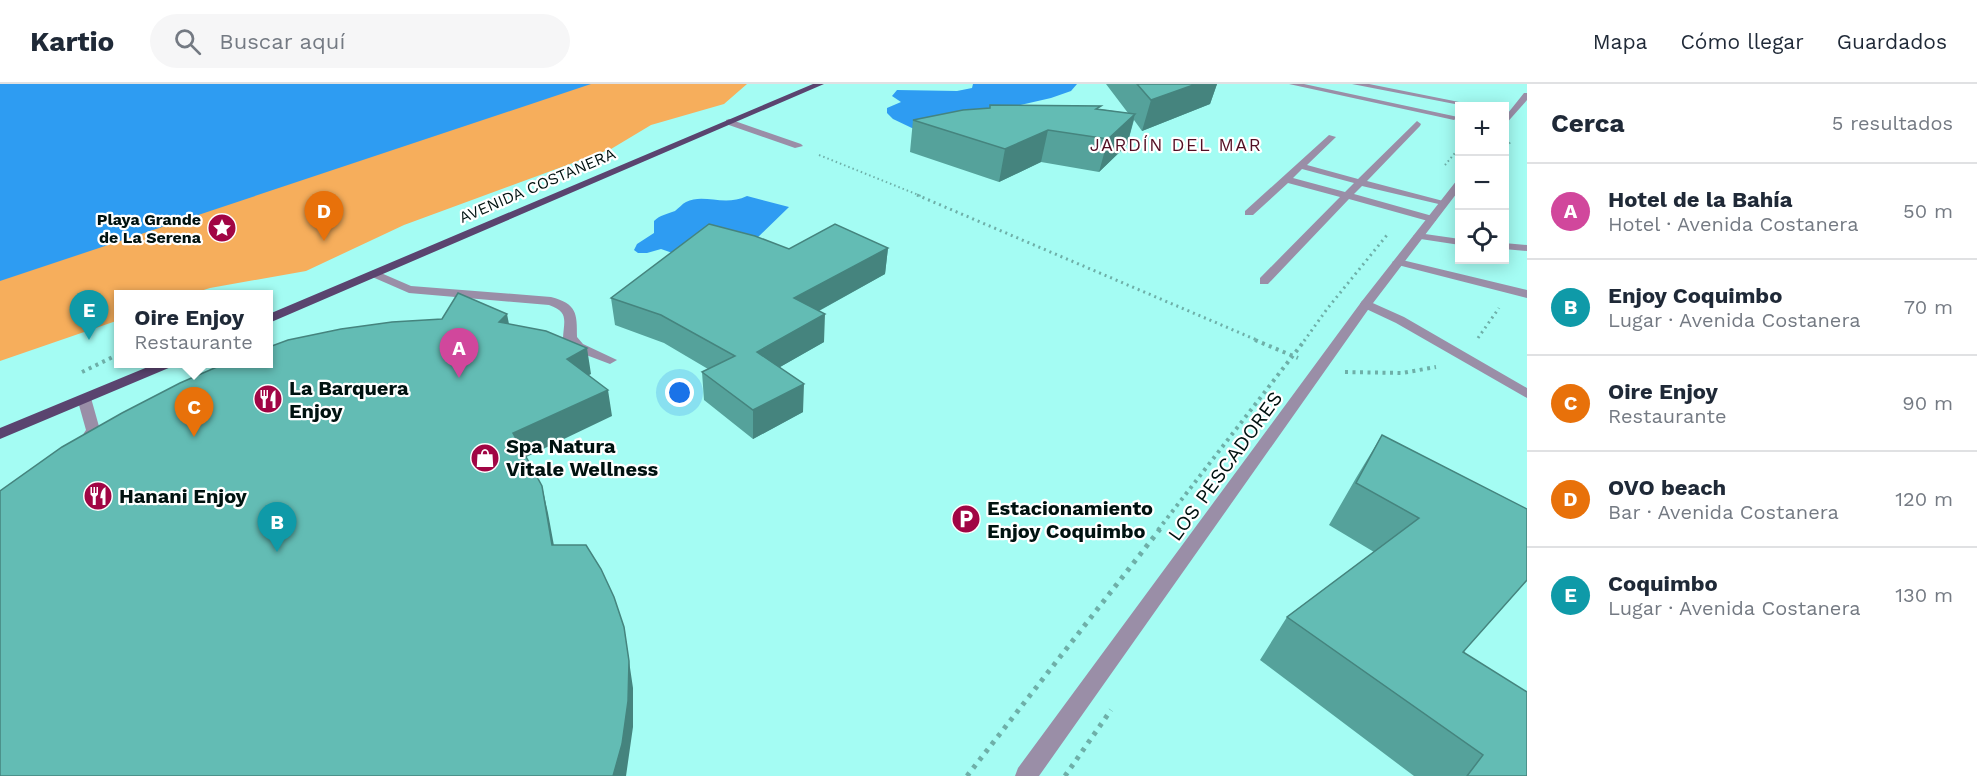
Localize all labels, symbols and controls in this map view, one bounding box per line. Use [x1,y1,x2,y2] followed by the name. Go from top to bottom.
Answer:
[150,14,570,68] search box
[30,25,114,58] text: Kartio
[171,25,204,58] icon: search
[219,29,345,54] text: Buscar aquí
[1593,29,1647,54] text: Mapa
[1680,29,1804,54] text: Cómo llegar
[1837,29,1947,54] text: Guardados
[1455,102,1509,264] map controls
[1455,102,1509,156] button: +
[1551,108,1625,138] text: Cerca
[1832,111,1953,135] text: 5 resultados
[1090,134,1262,155] district label: JARDÍN DEL MAR
[456,144,619,227] street label: AVENIDA COSTANERA
[1455,156,1509,210] button: −
[1608,187,1792,212] text: Hotel de la Bahía
[304,192,344,241] pin: D
[1564,199,1577,223] text: A
[1903,199,1953,223] text: 50 m
[97,210,202,247] place label: Playa Grande de La Serena
[1455,210,1509,264] button: locate
[206,212,238,244] place icon: Playa Grande de La Serena
[1608,212,1859,236] text: Hotel · Avenida Costanera
[1608,283,1782,308] text: Enjoy Coquimbo
[70,290,109,340] pin: E
[114,290,273,368] popup
[1564,295,1577,319] text: B
[1904,295,1953,319] text: 70 m
[134,305,244,330] text: Oire Enjoy
[1608,308,1861,332] text: Lugar · Avenida Costanera
[440,328,478,378] pin: A
[134,330,253,354] text: Restaurante
[289,376,409,423] place label: La Barquera Enjoy
[665,378,694,407] your location
[1608,379,1718,404] text: Oire Enjoy
[252,383,284,415] restaurant icon: La Barquera Enjoy
[1163,387,1287,545] street label: LOS PESCADORES
[174,388,214,437] pin: C
[1564,391,1577,415] text: C
[1902,391,1953,415] text: 90 m
[1608,404,1726,428] text: Restaurante
[506,434,659,481] place label: Spa Natura Vitale Wellness
[469,442,501,474] shop icon: Spa Natura Vitale Wellness
[1608,475,1726,500] text: OVO beach
[82,480,114,512] restaurant icon: Hanani Enjoy
[119,484,248,508] place label: Hanani Enjoy
[1563,487,1578,511] text: D
[1895,487,1953,511] text: 120 m
[987,496,1153,543] place label: Estacionamiento Enjoy Coquimbo
[1608,500,1839,524] text: Bar · Avenida Costanera
[258,502,296,552] pin: B
[950,503,982,535] parking icon: Estacionamiento Enjoy Coquimbo
[1608,571,1718,596] text: Coquimbo
[1564,583,1577,607] text: E
[1895,583,1953,607] text: 130 m
[1608,596,1861,620] text: Lugar · Avenida Costanera

